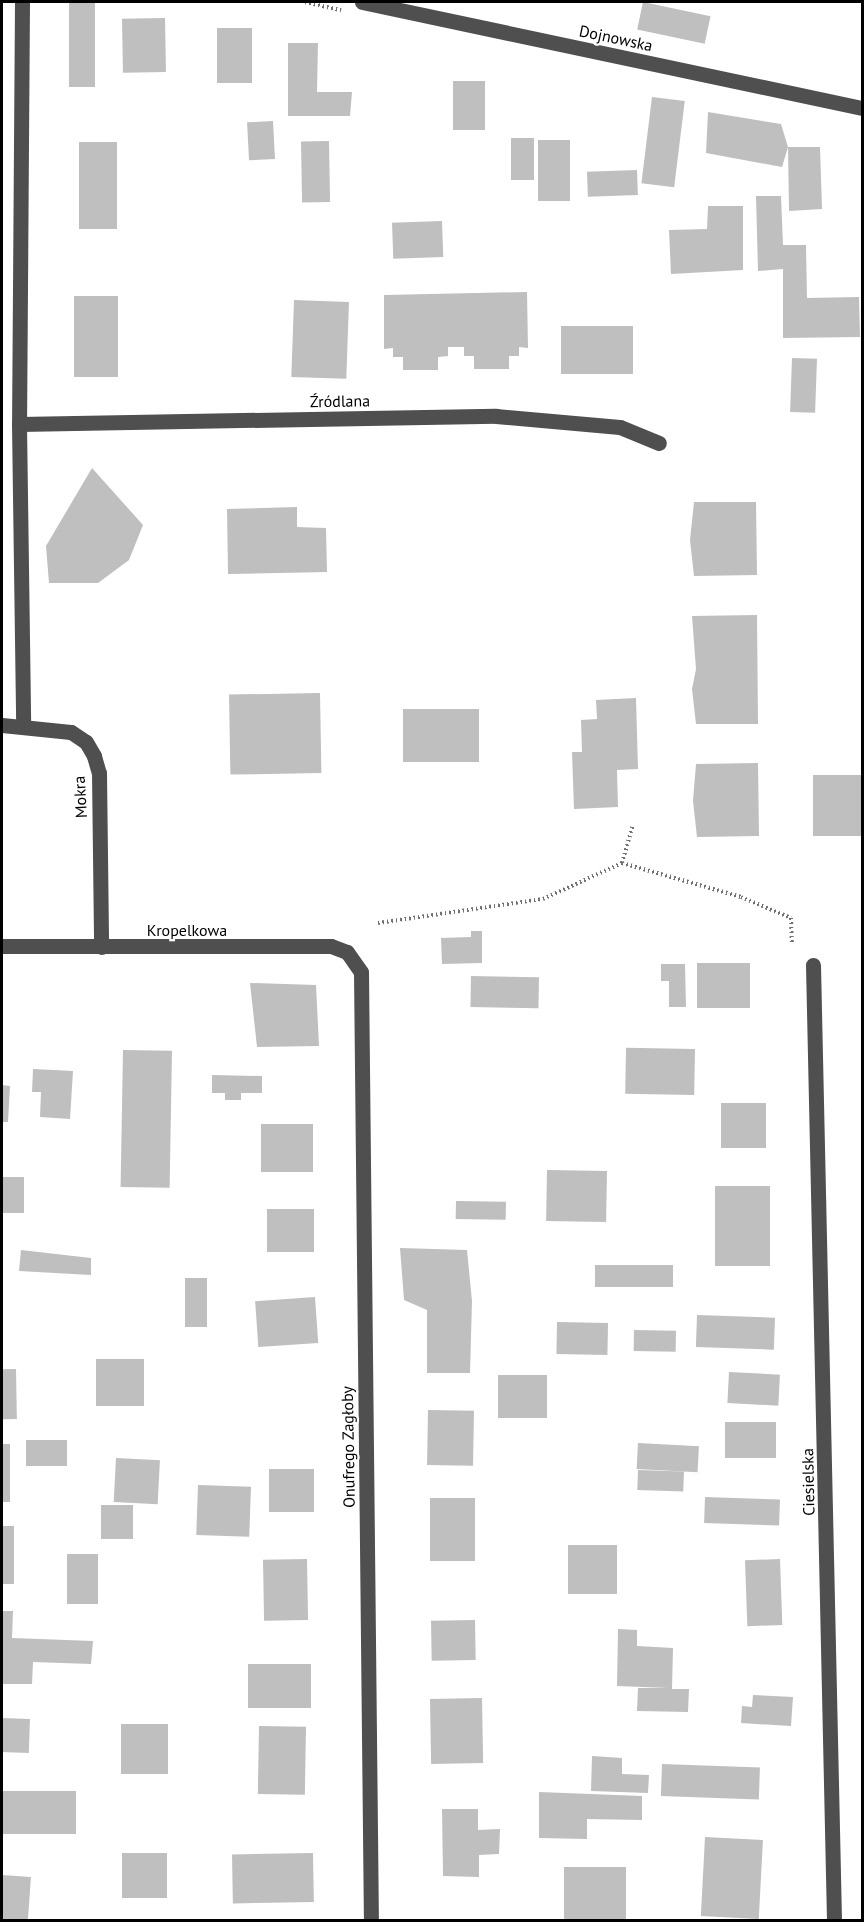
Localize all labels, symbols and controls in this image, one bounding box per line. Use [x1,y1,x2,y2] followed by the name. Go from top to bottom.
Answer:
[578,21,654,55] street label: Dojnowska
[310,391,370,411] street label: Źródlana
[69,775,91,819] street label: Mokra
[147,920,227,940] street label: Kropelkowa
[337,1386,359,1508] street label: Onufrego Zagłoby
[798,1448,818,1516] street label: Ciesielska

